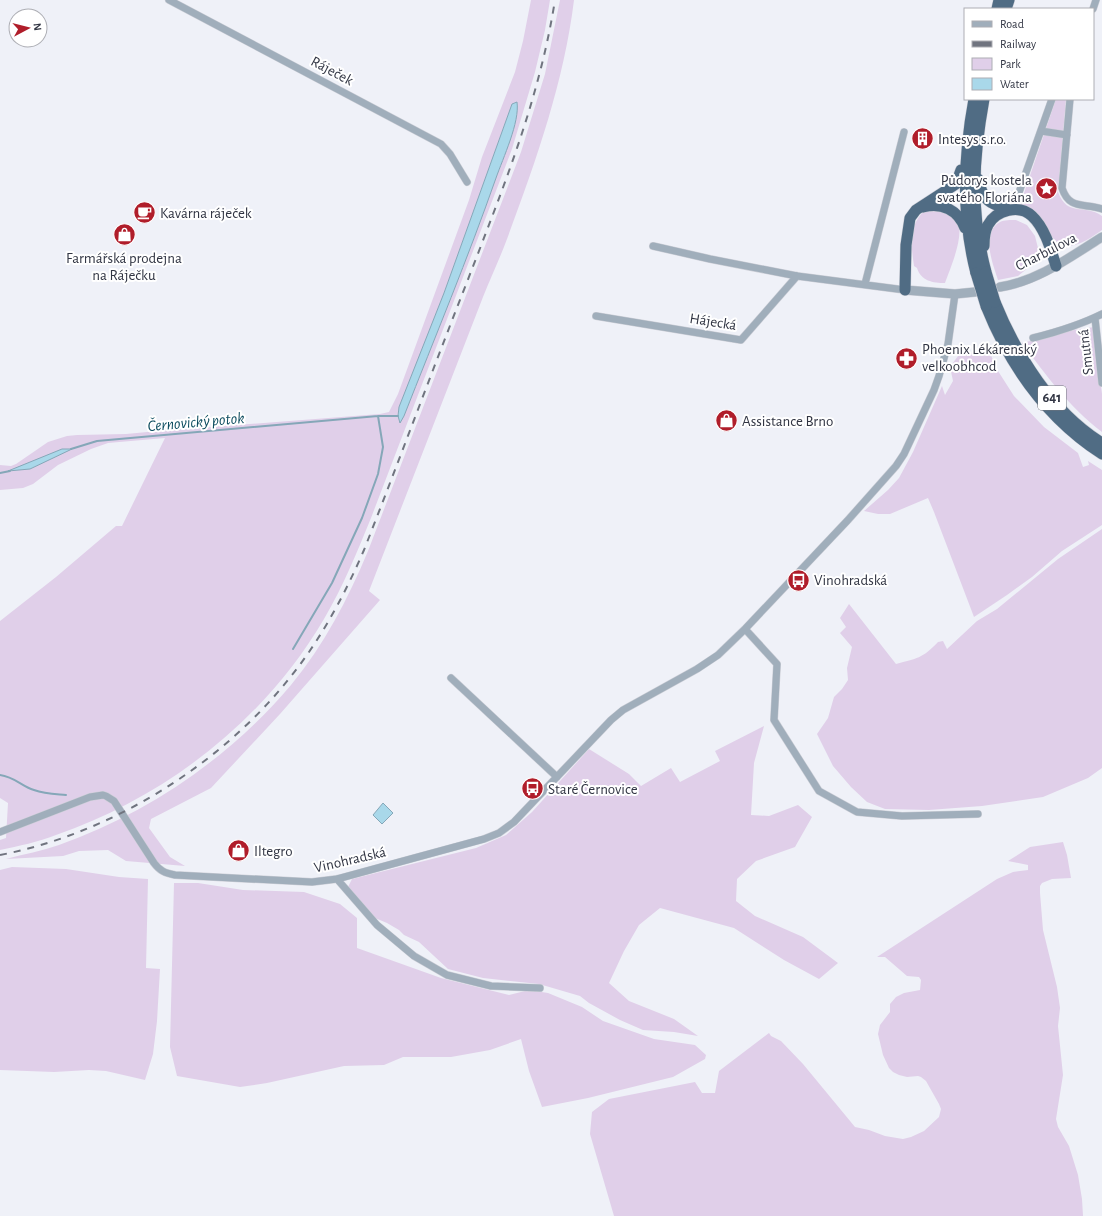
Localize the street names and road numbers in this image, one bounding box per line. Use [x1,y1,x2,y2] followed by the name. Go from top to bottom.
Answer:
[308,54,356,88] street label: Ráječek
[1013,230,1079,274] street label: Charbulova
[689,311,737,333] street label: Hájecká
[1076,328,1096,376] street label: Smutná
[1038,386,1066,410] road number: 641
[313,844,387,876] street label: Vinohradská

